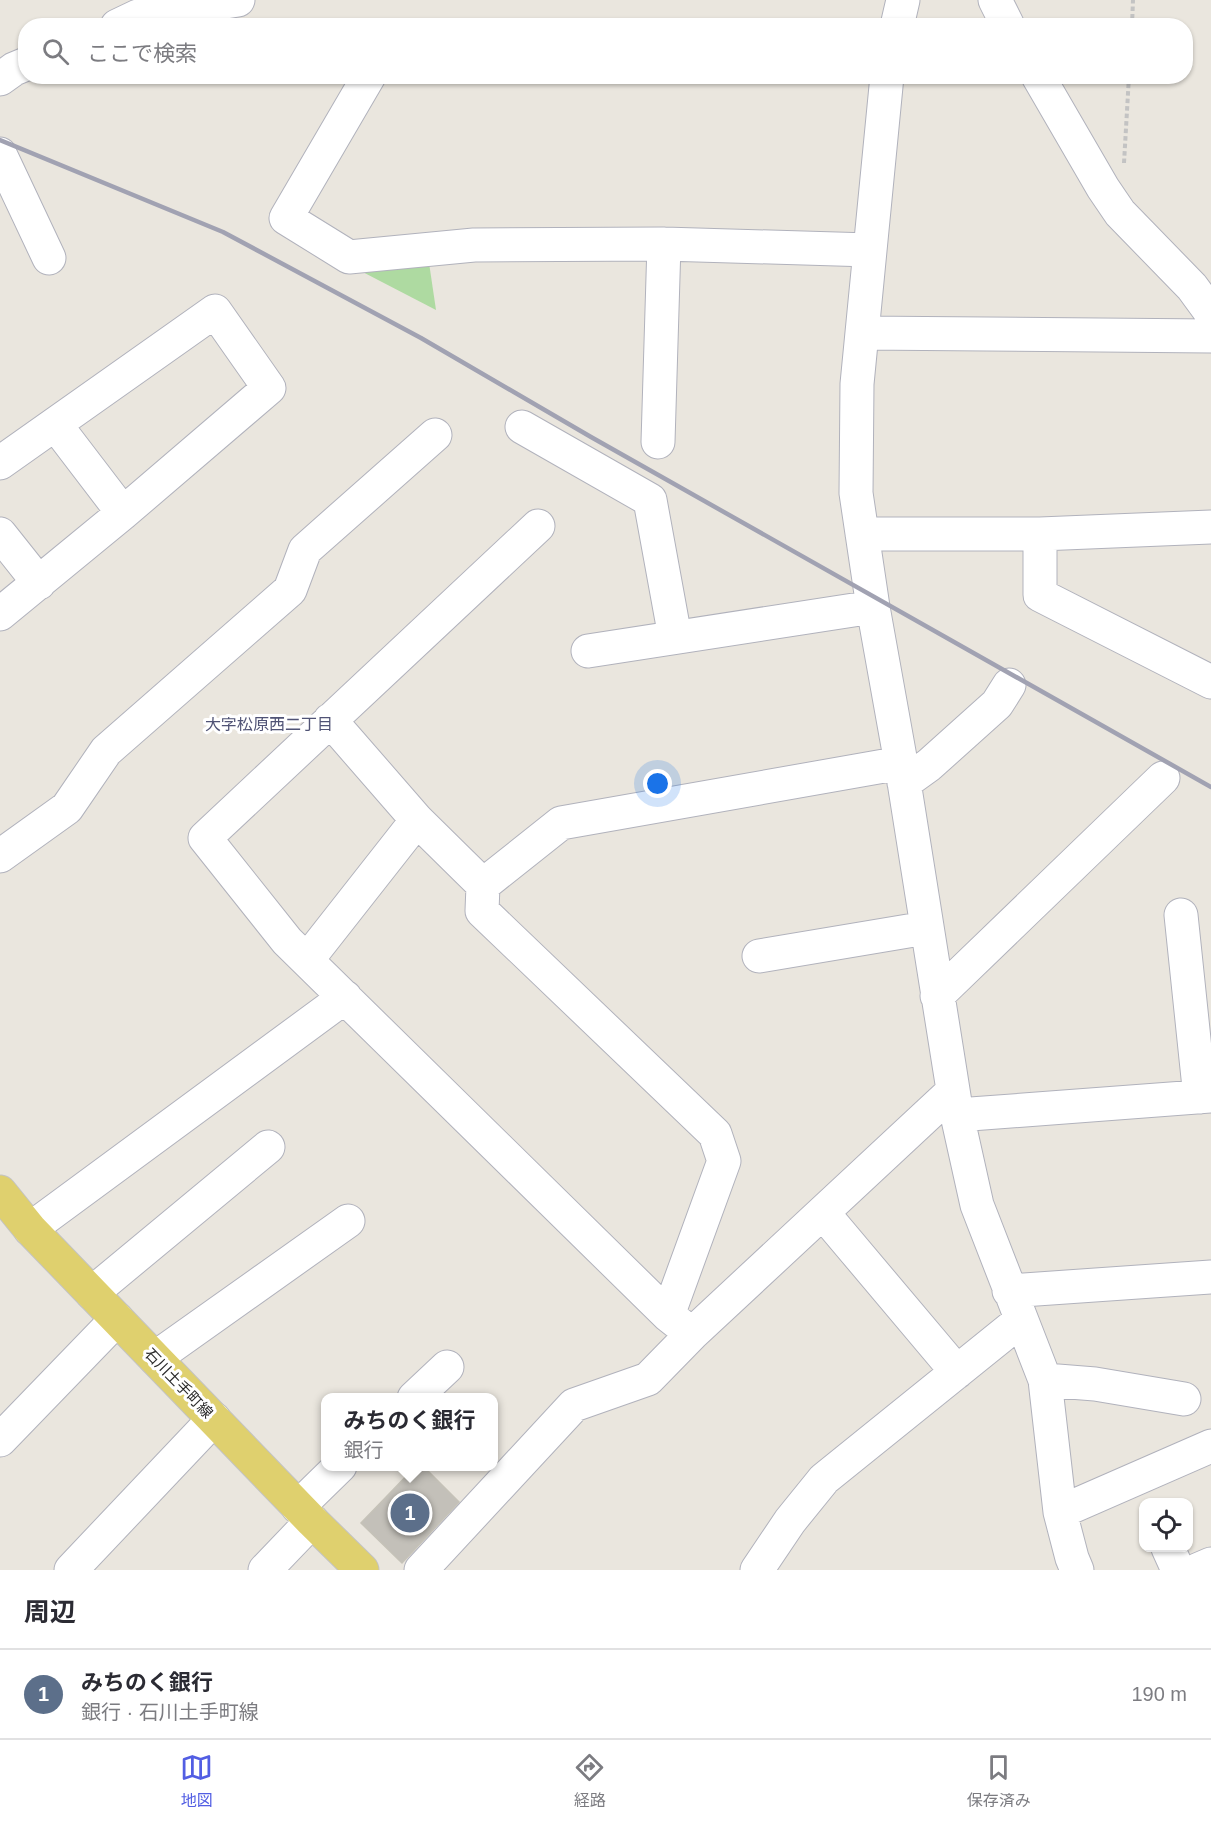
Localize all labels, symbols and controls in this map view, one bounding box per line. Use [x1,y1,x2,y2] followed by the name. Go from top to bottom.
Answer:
[18,18,1193,84] search box
[39,35,72,68] icon: search
[87,41,197,66] text: ここで検索
[205,716,333,733] district label: 大字松原西二丁目
[643,769,672,798] your location
[142,1345,216,1421] street label: 石川土手町線
[321,1393,498,1471] popup
[343,1408,476,1433] text: みちのく銀行
[343,1439,383,1461] text: 銀行
[390,1490,430,1536] pin: 1
[1139,1498,1193,1552] map controls
[1139,1498,1193,1552] button: locate
[24,1597,76,1627] text: 周辺
[81,1670,213,1695] text: みちのく銀行
[38,1683,49,1705] text: 1
[1131,1683,1187,1705] text: 190 m
[81,1701,259,1723] text: 銀行 · 石川土手町線
[180,1751,213,1811] tab: 地図
[573,1751,606,1811] tab: 経路
[967,1751,1031,1811] tab: 保存済み

